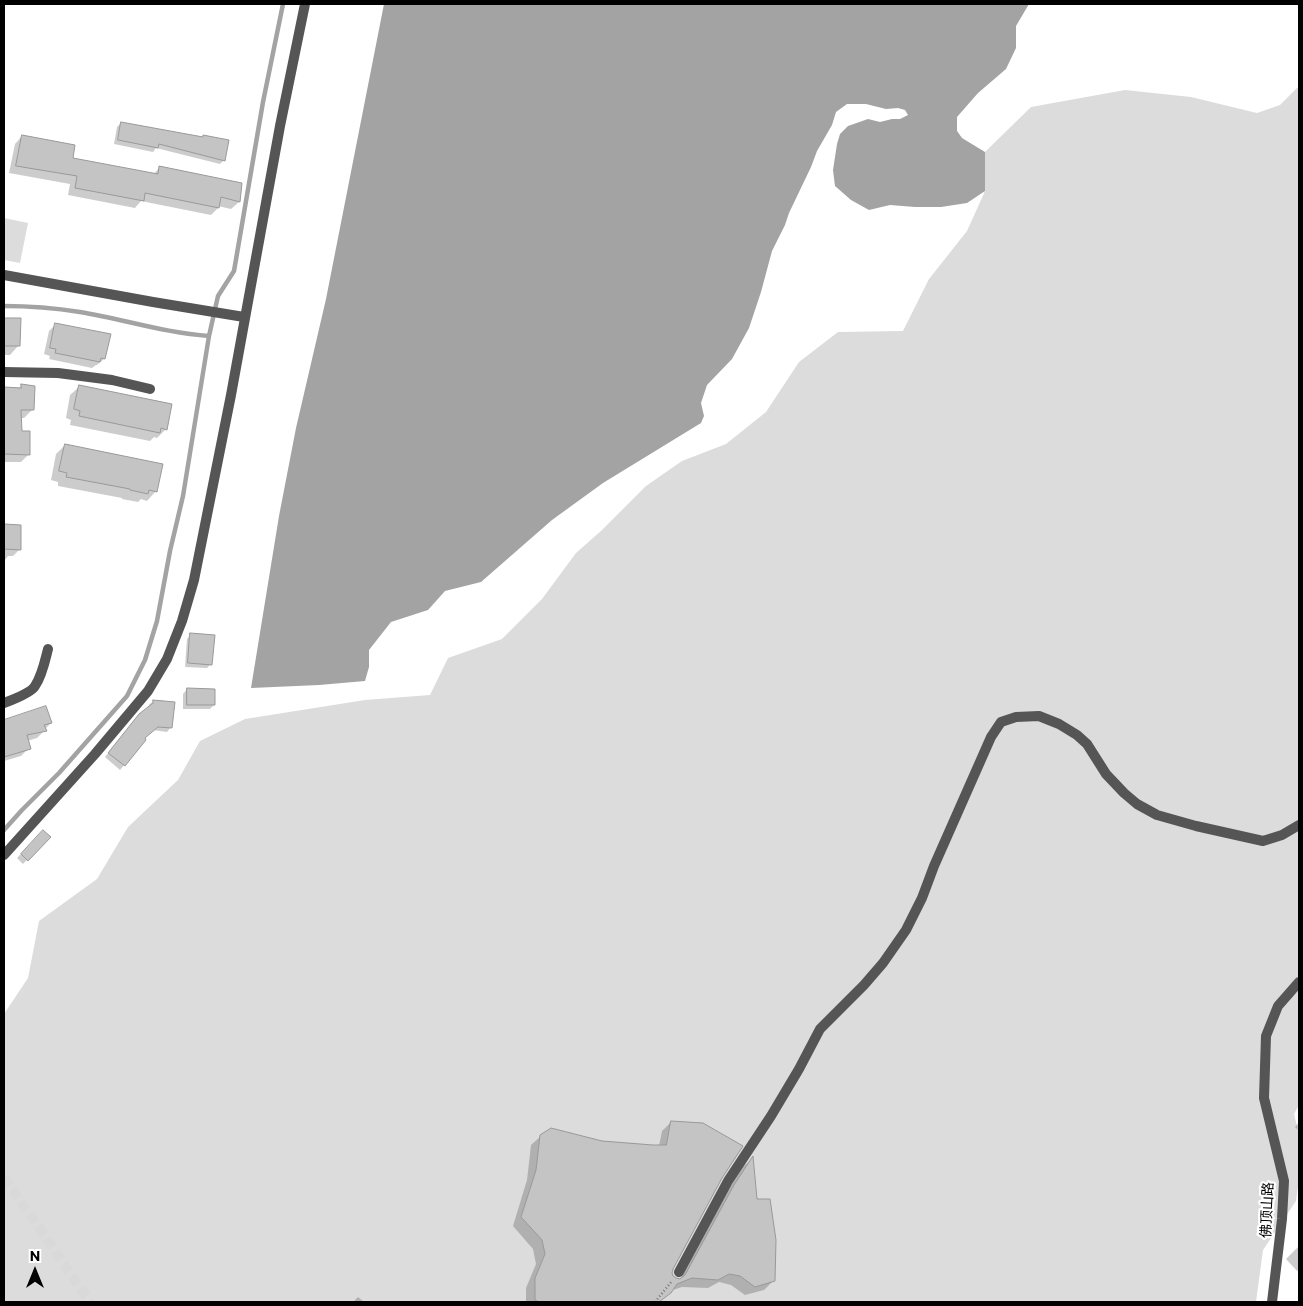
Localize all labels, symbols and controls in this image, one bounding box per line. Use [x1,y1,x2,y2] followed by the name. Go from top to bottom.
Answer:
[1257,1182,1277,1238] street label: 佛顶山路
[10,1246,60,1296] north arrow
[30,1247,40,1264] text: N

